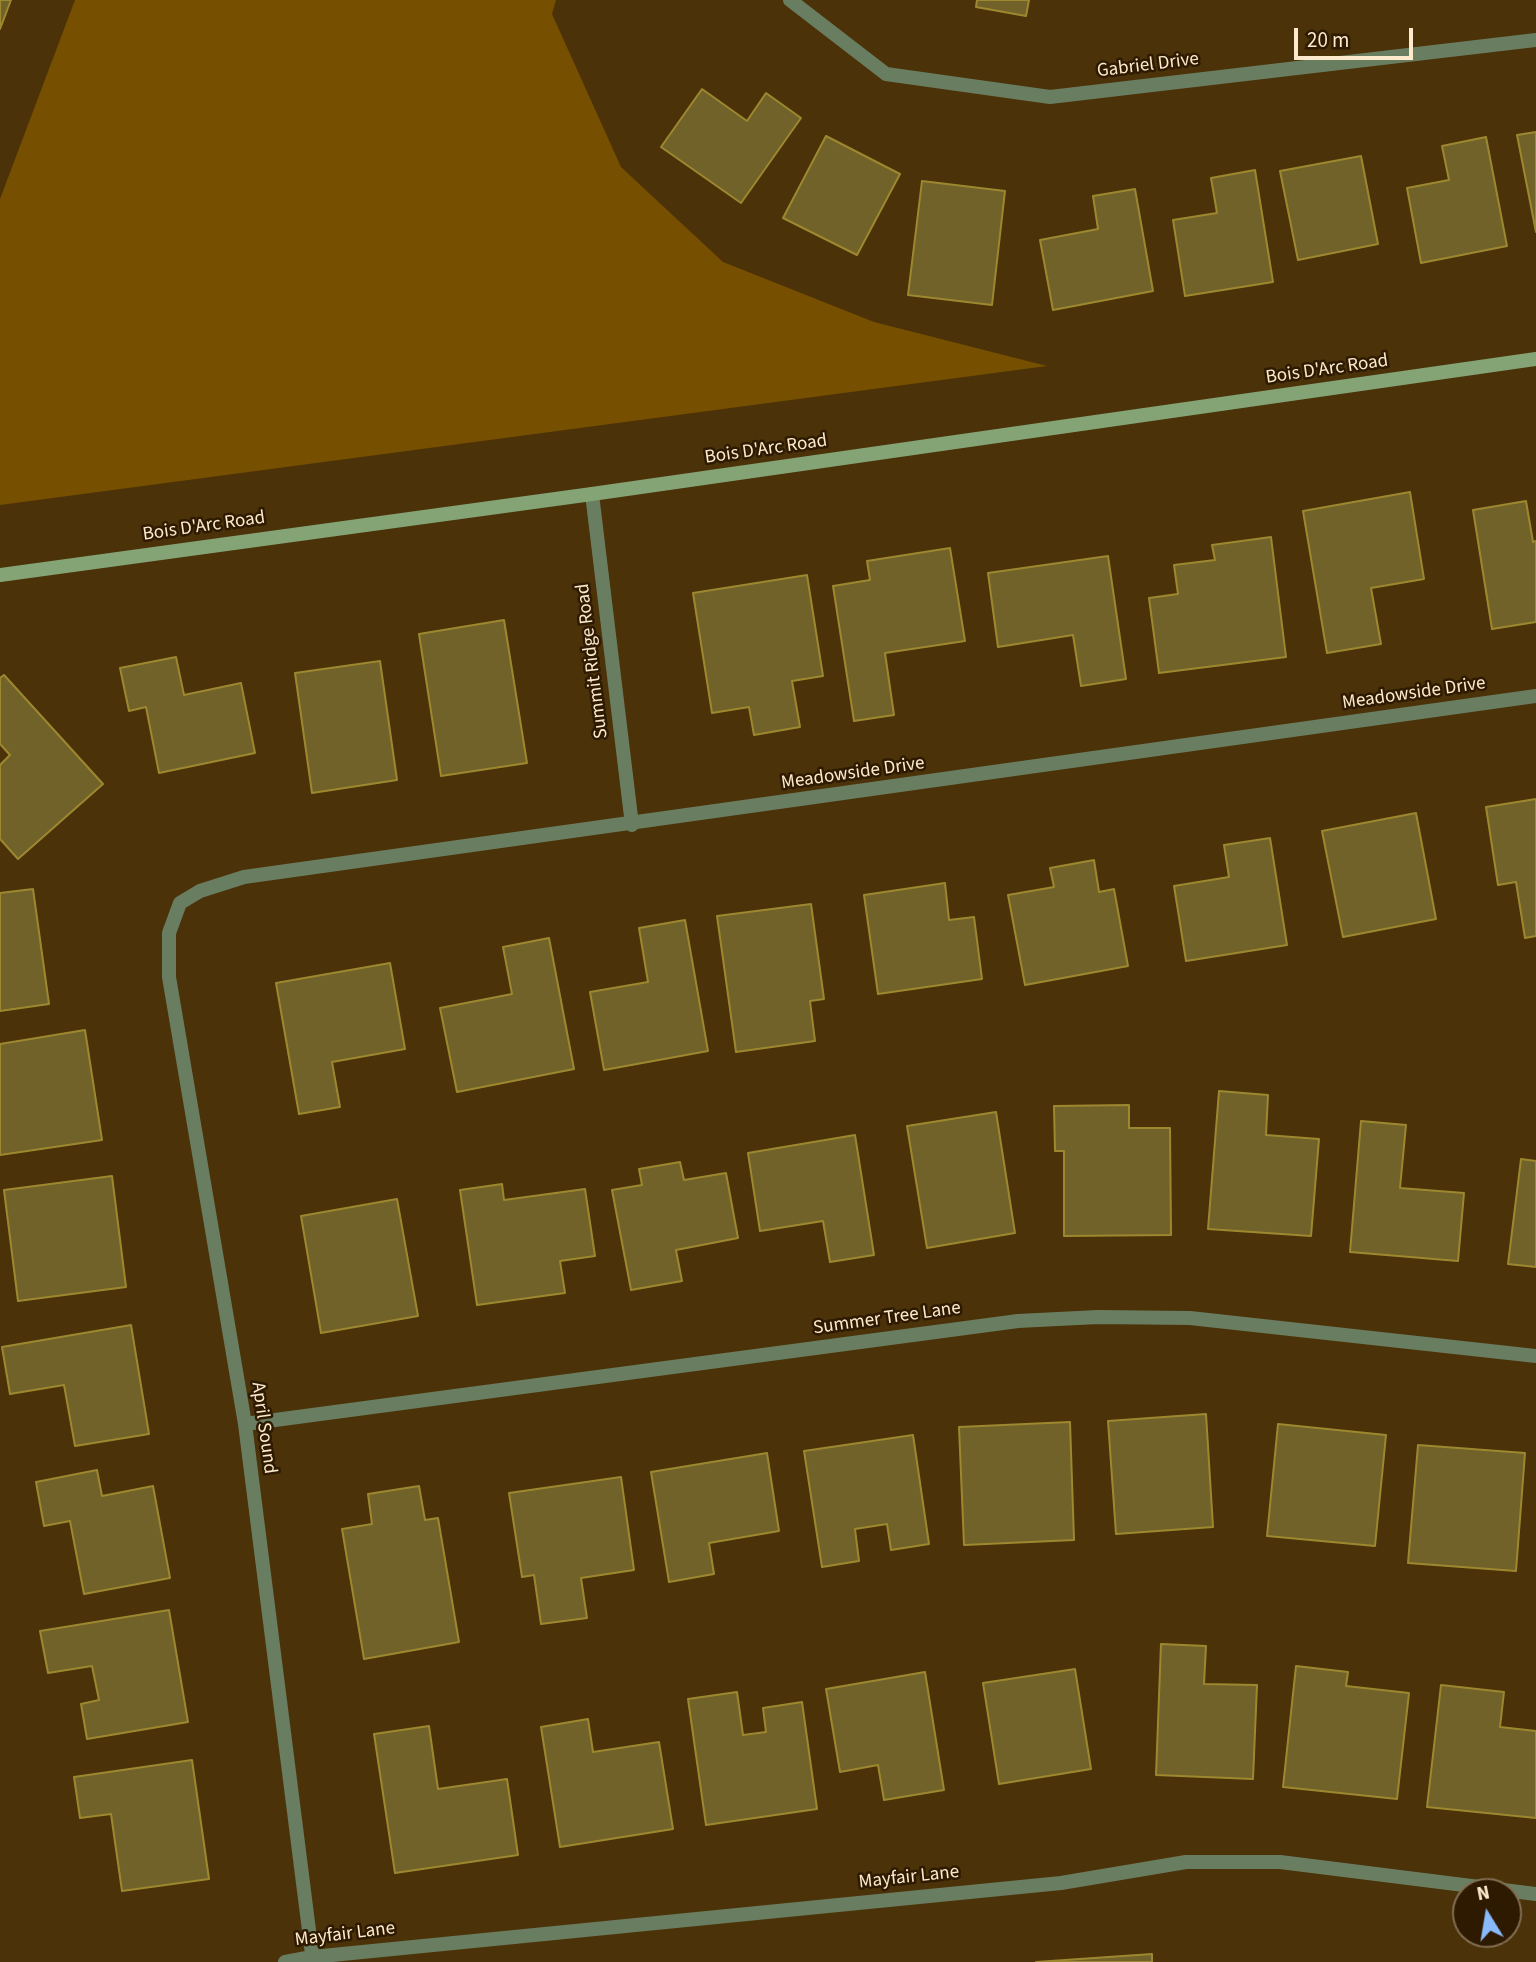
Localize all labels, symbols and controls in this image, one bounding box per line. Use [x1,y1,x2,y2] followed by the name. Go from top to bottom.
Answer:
[1298,14,1417,58] scale bar
[1307,25,1349,55] text: 20 m
[1096,48,1200,84] street label: Gabriel Drive
[1264,350,1390,390] street label: Bois D'Arc Road
[703,430,829,470] street label: Bois D'Arc Road
[141,507,267,547] street label: Bois D'Arc Road
[572,582,614,740] street label: Summit Ridge Road
[1341,673,1487,715] street label: Meadowside Drive
[780,753,926,795] street label: Meadowside Drive
[812,1297,962,1341] street label: Summer Tree Lane
[245,1381,281,1475] street label: April Sound
[858,1861,960,1895] street label: Mayfair Lane
[1452,1878,1522,1948] north arrow
[1474,1879,1492,1908] text: N
[294,1918,396,1952] street label: Mayfair Lane

